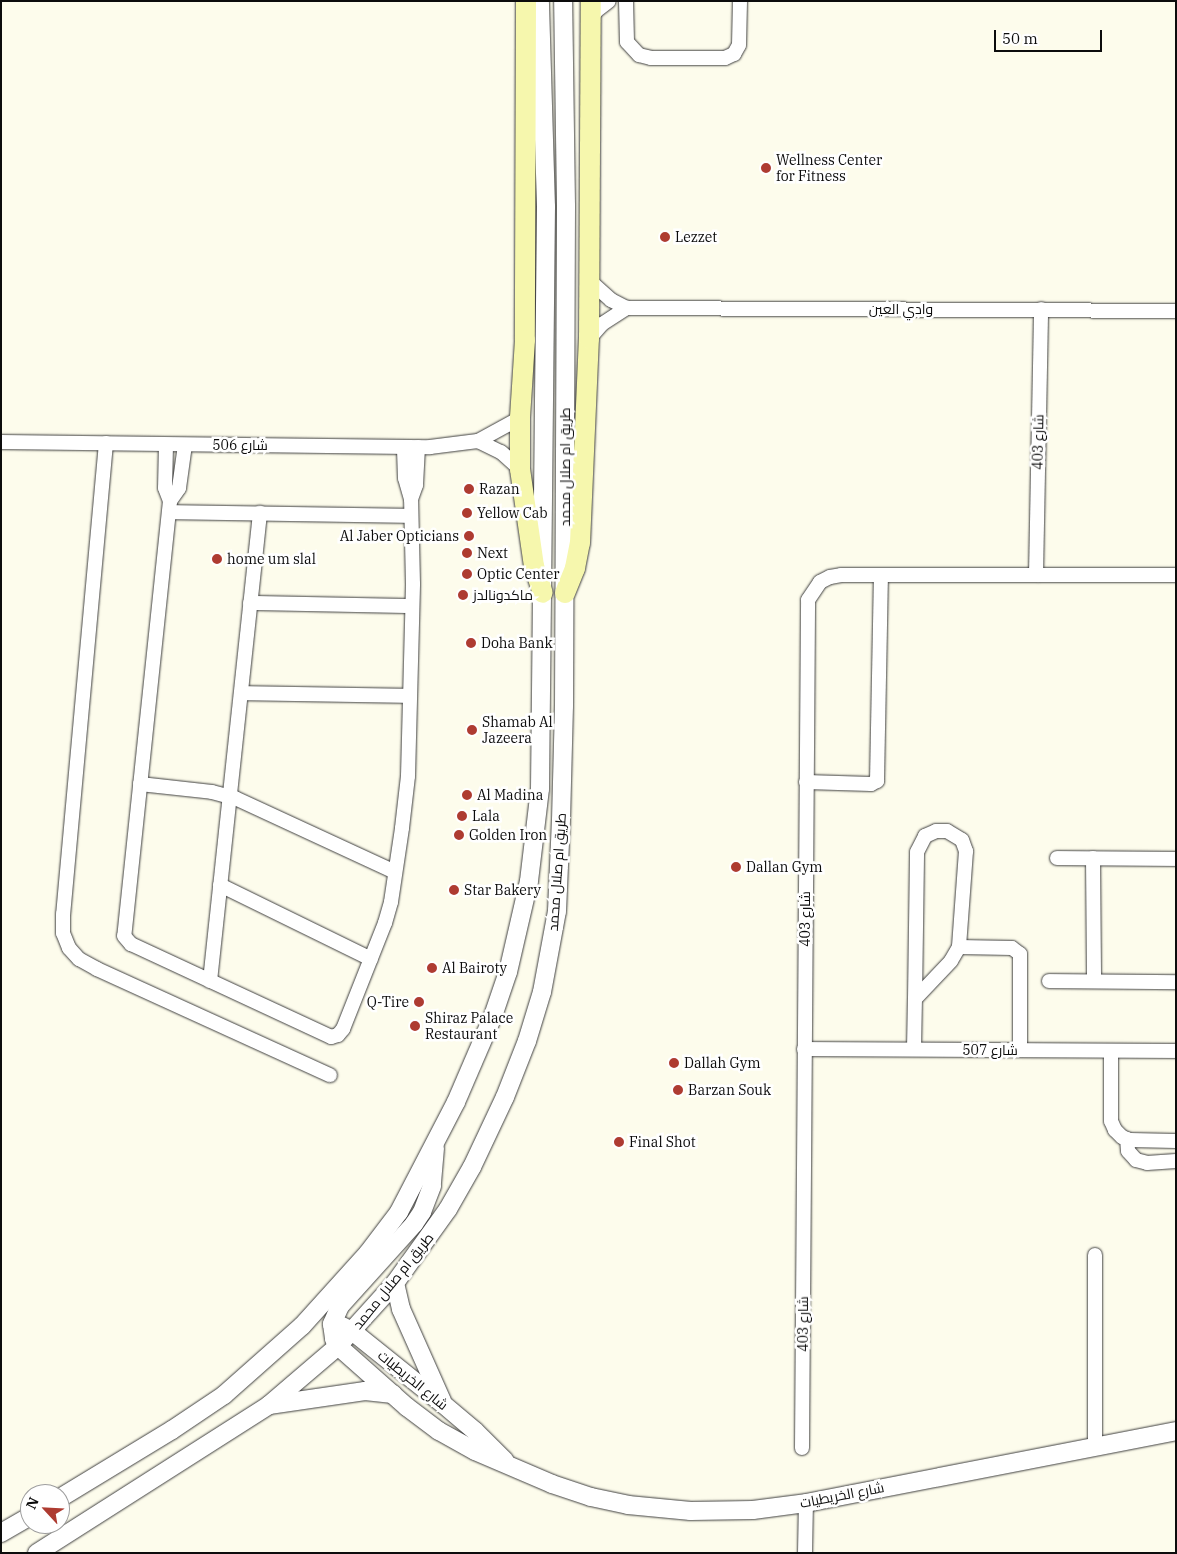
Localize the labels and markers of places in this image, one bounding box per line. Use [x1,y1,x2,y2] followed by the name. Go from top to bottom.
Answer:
[776,152,882,184] place label: Wellness Center for Fitness
[760,162,772,174] marker: Wellness Center for Fitness
[675,229,717,245] place label: Lezzet
[659,231,671,243] marker: Lezzet
[479,481,520,497] place label: Razan
[463,483,475,495] marker: Razan
[477,505,548,521] place label: Yellow Cab
[461,507,473,519] marker: Yellow Cab
[340,528,459,544] place label: Al Jaber Opticians
[463,530,475,542] marker: Al Jaber Opticians
[477,545,508,561] place label: Next
[461,547,473,559] marker: Next
[227,551,316,567] place label: home um slal
[211,553,223,565] marker: home um slal
[477,566,559,582] place label: Optic Center
[461,568,473,580] marker: Optic Center
[473,587,533,603] place label: ماكدونالدز
[457,589,469,601] marker: ماكدونالدز
[481,635,553,651] place label: Doha Bank
[465,637,477,649] marker: Doha Bank
[482,714,553,746] place label: Shamab Al Jazeera
[466,724,478,736] marker: Shamab Al Jazeera
[477,787,543,803] place label: Al Madina
[461,789,473,801] marker: Al Madina
[472,808,500,824] place label: Lala
[456,810,468,822] marker: Lala
[469,827,547,843] place label: Golden Iron
[453,829,465,841] marker: Golden Iron
[746,859,823,875] place label: Dallan Gym
[730,861,742,873] marker: Dallan Gym
[464,882,541,898] place label: Star Bakery
[448,884,460,896] marker: Star Bakery
[442,960,507,976] place label: Al Bairoty
[426,962,438,974] marker: Al Bairoty
[367,994,409,1010] place label: Q-Tire
[413,996,425,1008] marker: Q-Tire
[425,1010,513,1042] place label: Shiraz Palace Restaurant
[409,1020,421,1032] marker: Shiraz Palace Restaurant
[684,1055,760,1071] place label: Dallah Gym
[668,1057,680,1069] marker: Dallah Gym
[688,1082,771,1098] place label: Barzan Souk
[672,1084,684,1096] marker: Barzan Souk
[629,1134,696,1150] place label: Final Shot
[613,1136,625,1148] marker: Final Shot

